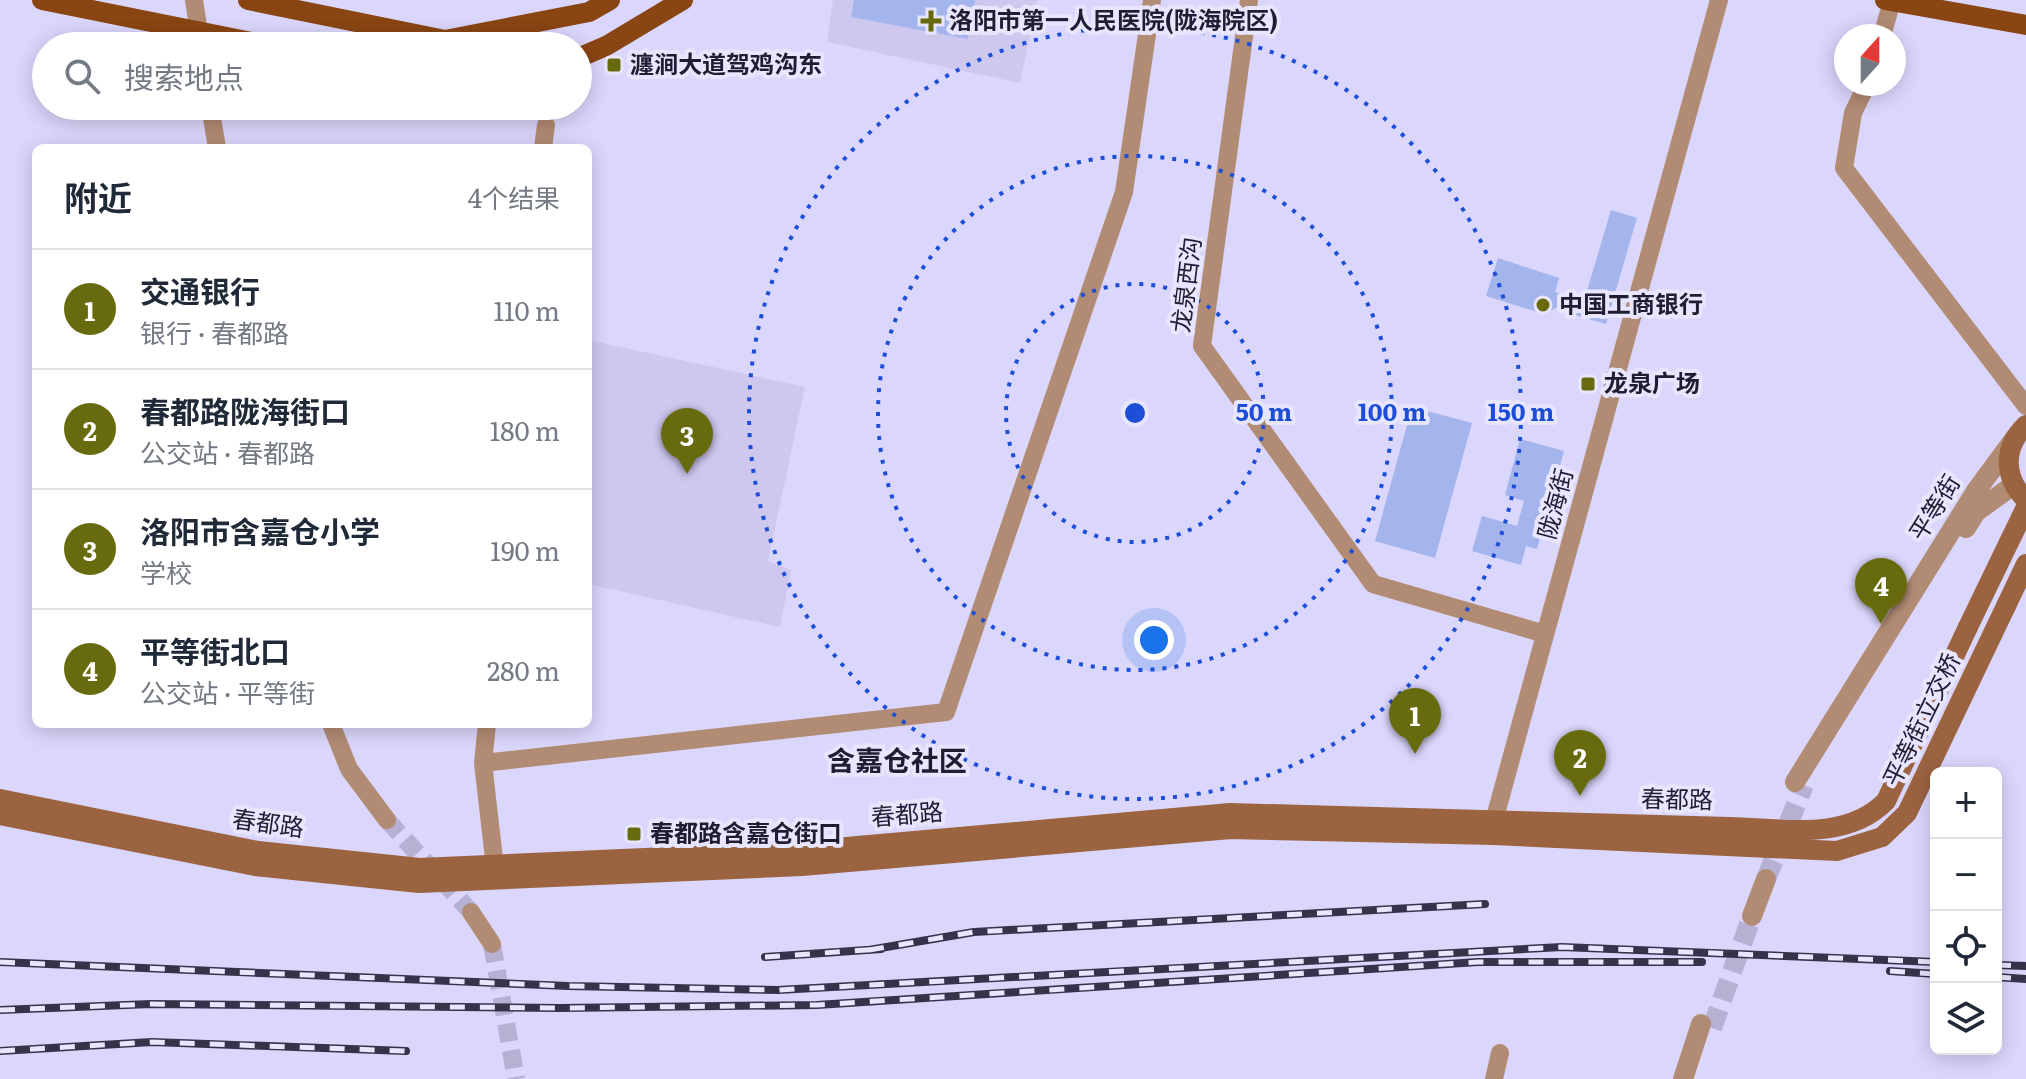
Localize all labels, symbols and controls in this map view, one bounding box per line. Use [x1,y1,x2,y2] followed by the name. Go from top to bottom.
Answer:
[949,1,1278,36] place label: 洛阳市第一人民医院(陇海院区)
[920,10,942,32] marker: 洛阳市第一人民医院(陇海院区)
[1834,24,1906,96] north arrow
[32,32,592,120] search box
[630,45,822,80] place label: 瀍涧大道驾鸡沟东
[60,54,104,98] icon: search
[124,54,244,98] text: 搜索地点
[605,56,623,74] marker: 瀍涧大道驾鸡沟东
[64,171,132,221] text: 附近
[468,177,560,216] text: 4个结果
[1161,235,1208,334] street label: 龙泉西沟
[140,268,260,312] text: 交通银行
[1559,285,1703,320] place label: 中国工商银行
[85,290,95,329] text: 1
[493,290,560,329] text: 110 m
[1534,296,1552,314] marker: 中国工商银行
[140,312,289,351] text: 银行 · 春都路
[1604,364,1700,399] place label: 龙泉广场
[1579,375,1597,393] marker: 龙泉广场
[140,388,350,432] text: 春都路陇海街口
[1236,393,1292,428] text: 50 m
[1358,393,1426,428] text: 100 m
[1488,393,1554,428] text: 150 m
[1121,399,1149,427] centre of rings
[661,408,713,474] pin: 3
[83,410,97,449] text: 2
[490,410,560,449] text: 180 m
[140,432,315,471] text: 公交站 · 春都路
[1527,464,1580,543] street label: 陇海街
[1899,467,1967,546] street label: 平等街
[140,508,380,552] text: 洛阳市含嘉仓小学
[83,530,97,569] text: 3
[490,530,560,569] text: 190 m
[140,552,192,591] text: 学校
[1855,558,1907,624] pin: 4
[1134,620,1174,660] your location
[140,628,290,672] text: 平等街北口
[1872,647,1967,791] street label: 平等街立交桥
[82,650,98,689] text: 4
[487,650,560,689] text: 280 m
[140,672,315,711] text: 公交站 · 平等街
[1389,688,1441,754] pin: 1
[1554,730,1606,796] pin: 2
[827,738,967,780] district label: 含嘉仓社区
[1930,767,2002,1055] map controls
[1930,767,2002,839] button: +
[1641,779,1713,816] street label: 春都路
[869,792,944,833] street label: 春都路
[230,799,306,844] street label: 春都路
[650,814,842,849] place label: 春都路含嘉仓街口
[625,825,643,843] marker: 春都路含嘉仓街口
[1930,839,2002,911] button: −
[1930,911,2002,983] button: locate
[1930,983,2002,1055] button: layers

